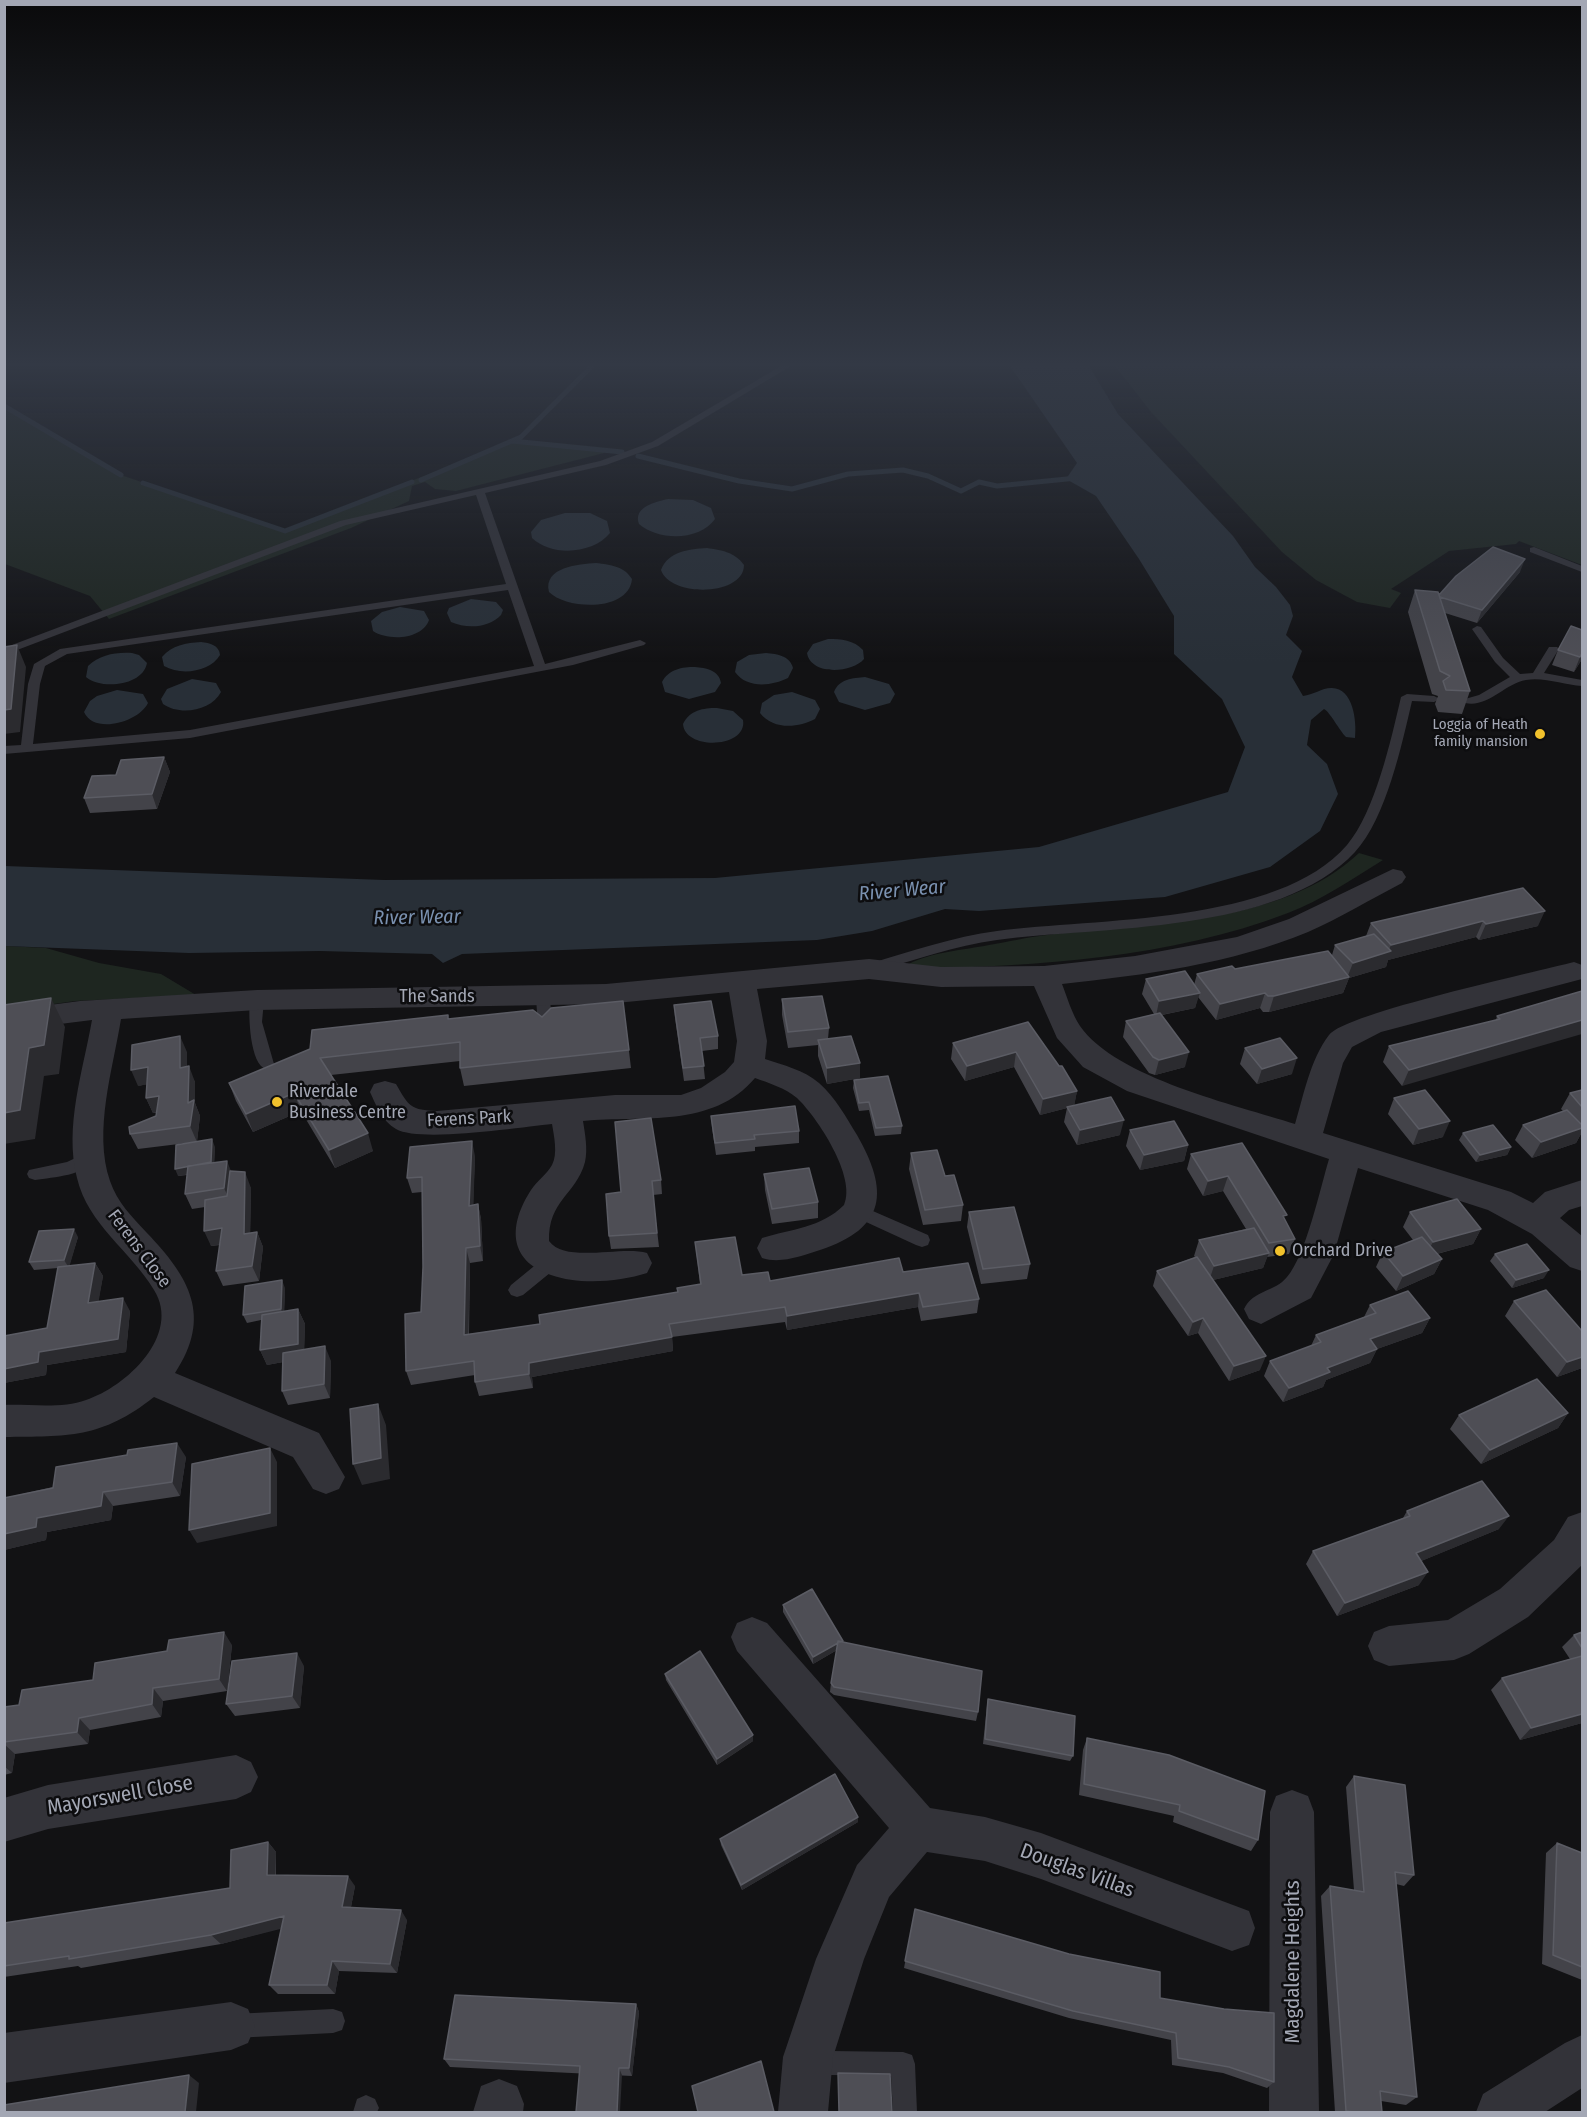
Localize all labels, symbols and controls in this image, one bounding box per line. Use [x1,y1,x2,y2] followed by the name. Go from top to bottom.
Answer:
[1433,716,1528,751] place label: Loggia of Heath family mansion
[1533,727,1547,741] marker: Loggia of Heath family mansion
[858,875,946,907] water label: River Wear
[373,905,461,931] water label: River Wear
[399,986,475,1008] street label: The Sands
[289,1081,406,1124] place label: Riverdale Business Centre
[270,1095,284,1109] marker: Riverdale Business Centre
[426,1106,512,1132] street label: Ferens Park
[103,1206,175,1292] street label: Ferens Close
[1292,1240,1393,1262] place label: Orchard Drive
[1273,1244,1287,1258] marker: Orchard Drive
[45,1771,195,1821] street label: Mayorswell Close
[1016,1839,1138,1903] street label: Douglas Villas
[1280,1880,1306,2044] street label: Magdalene Heights

